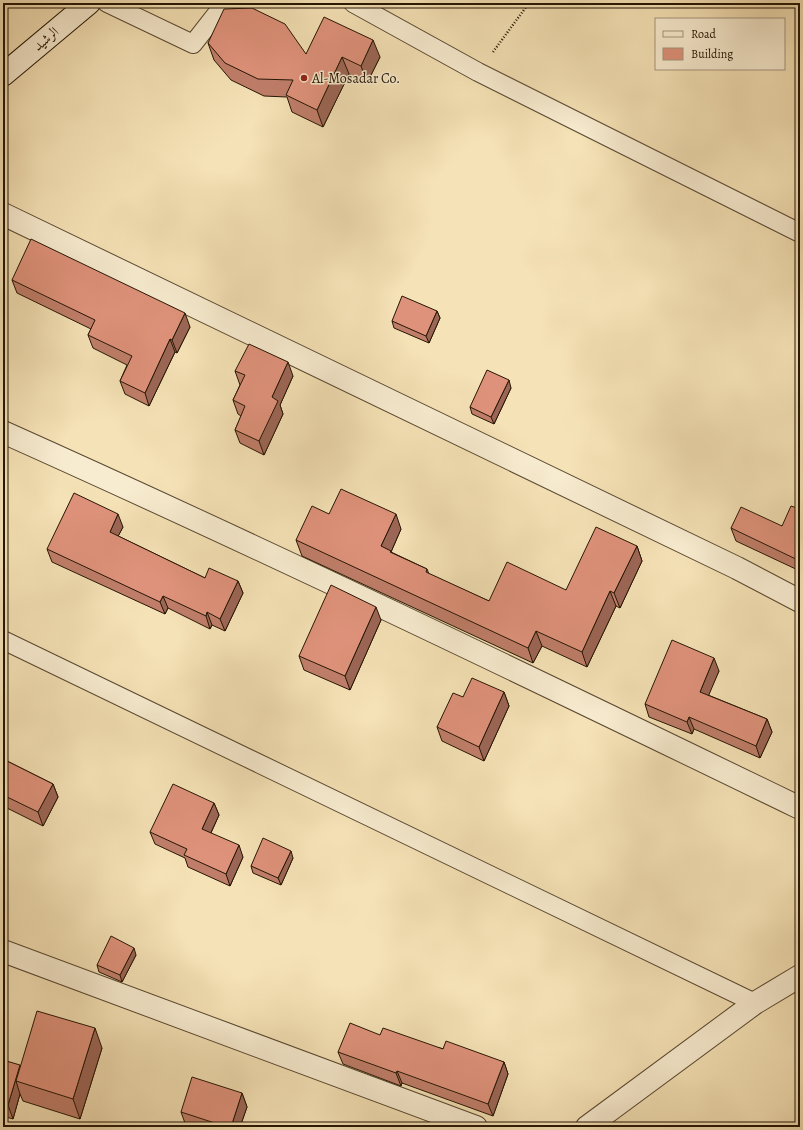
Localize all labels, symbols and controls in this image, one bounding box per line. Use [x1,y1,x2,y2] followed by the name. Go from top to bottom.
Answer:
[655,18,785,70] legend
[29,23,63,55] street label: الرشيد
[691,26,717,42] text: Road
[691,46,733,62] text: Building
[311,69,400,88] place label: Al-Mosadar Co.
[299,73,309,83] marker: Al-Mosadar Co.

